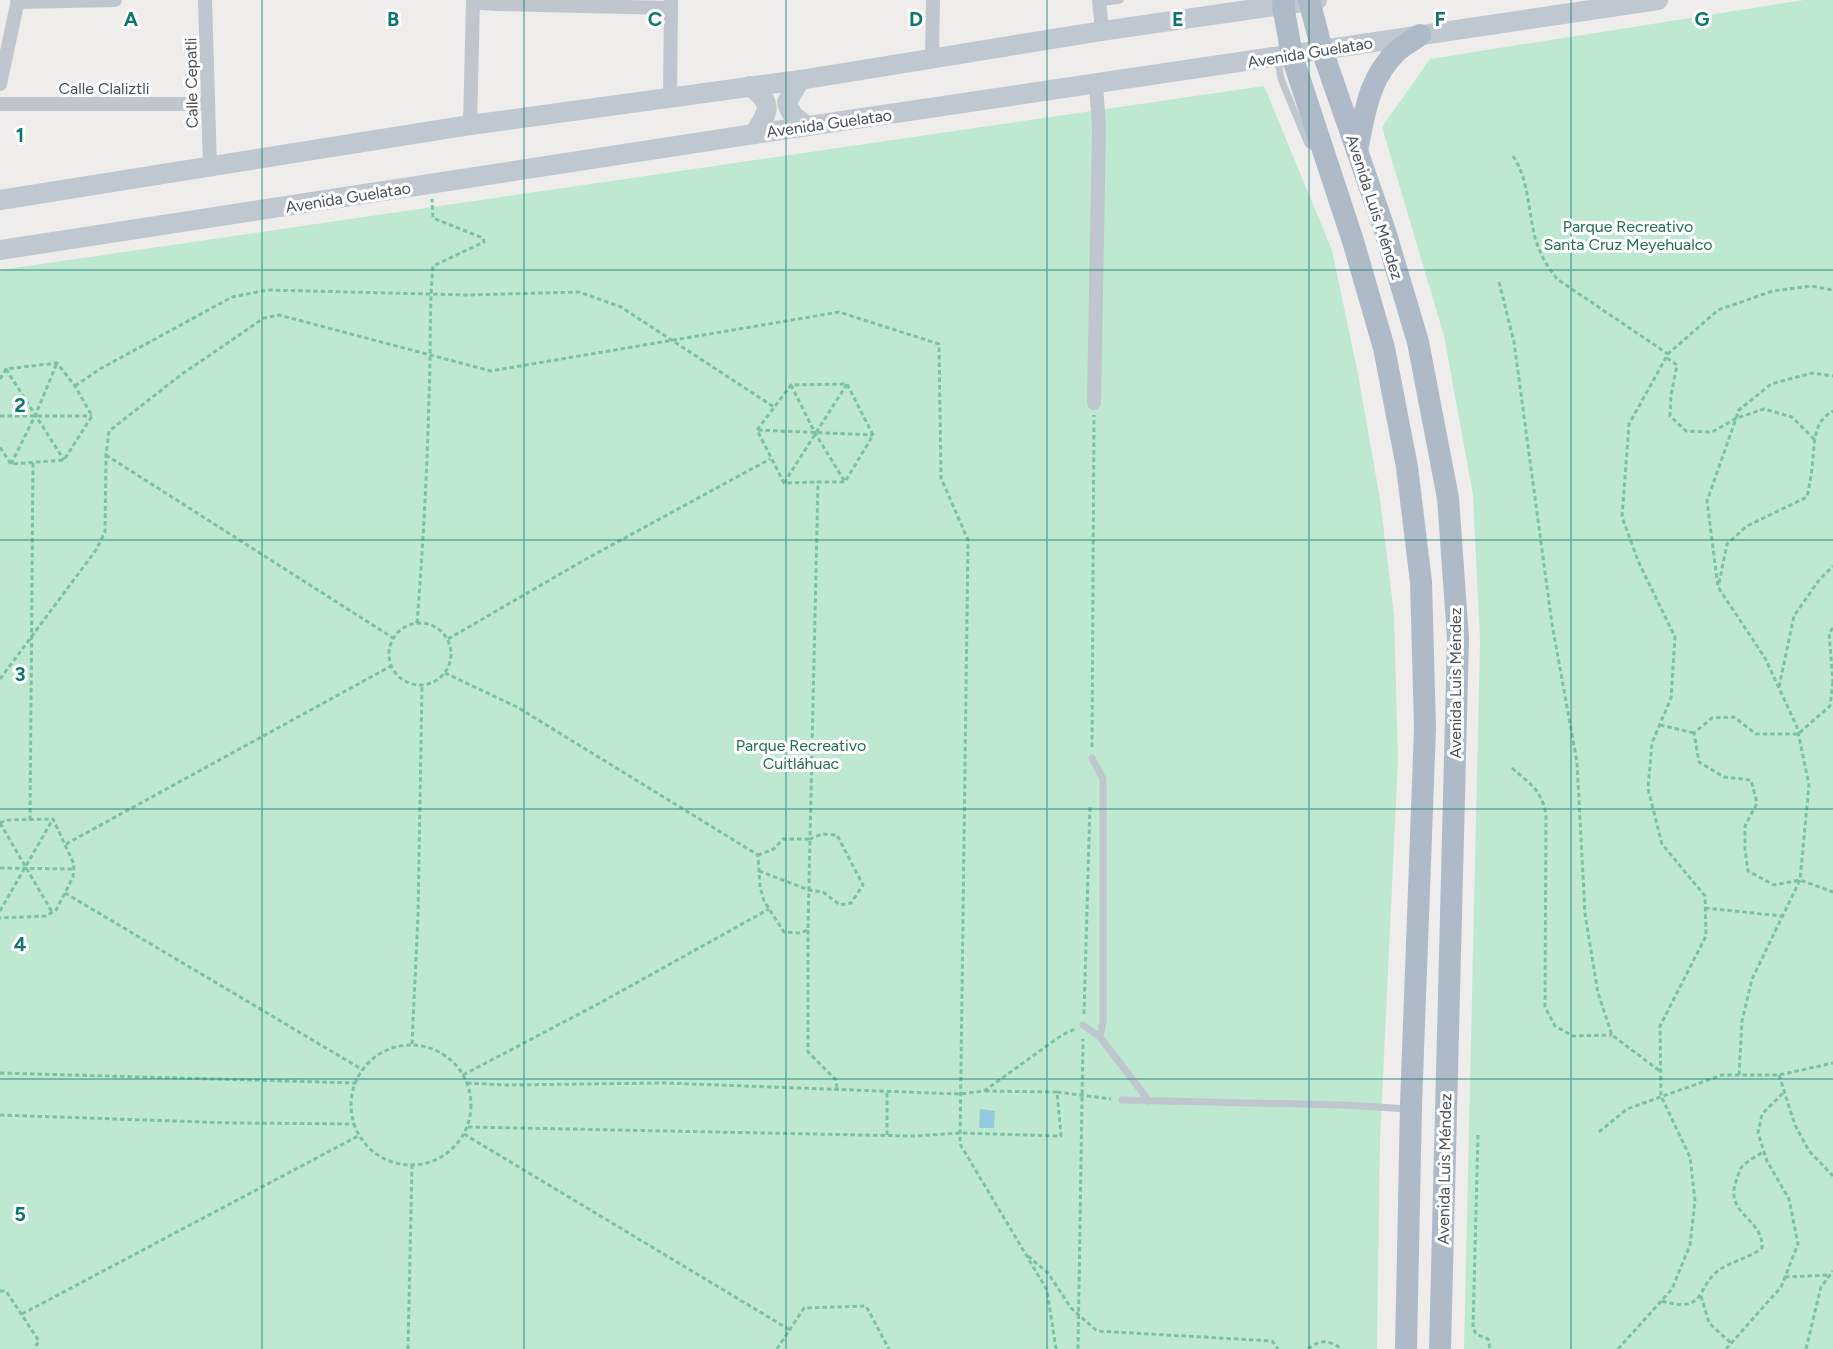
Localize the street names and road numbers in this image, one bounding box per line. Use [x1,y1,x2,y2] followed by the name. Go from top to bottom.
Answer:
[1246,33,1374,72] street label: Avenida Guelatao
[181,38,202,128] street label: Calle Cepatli
[58,79,150,98] street label: Calle Claliztli
[765,105,893,142] street label: Avenida Guelatao
[1342,132,1407,282] street label: Avenida Luis Méndez
[284,178,412,217] street label: Avenida Guelatao
[1446,607,1465,759] street label: Avenida Luis Méndez
[1434,1093,1455,1245] street label: Avenida Luis Méndez

